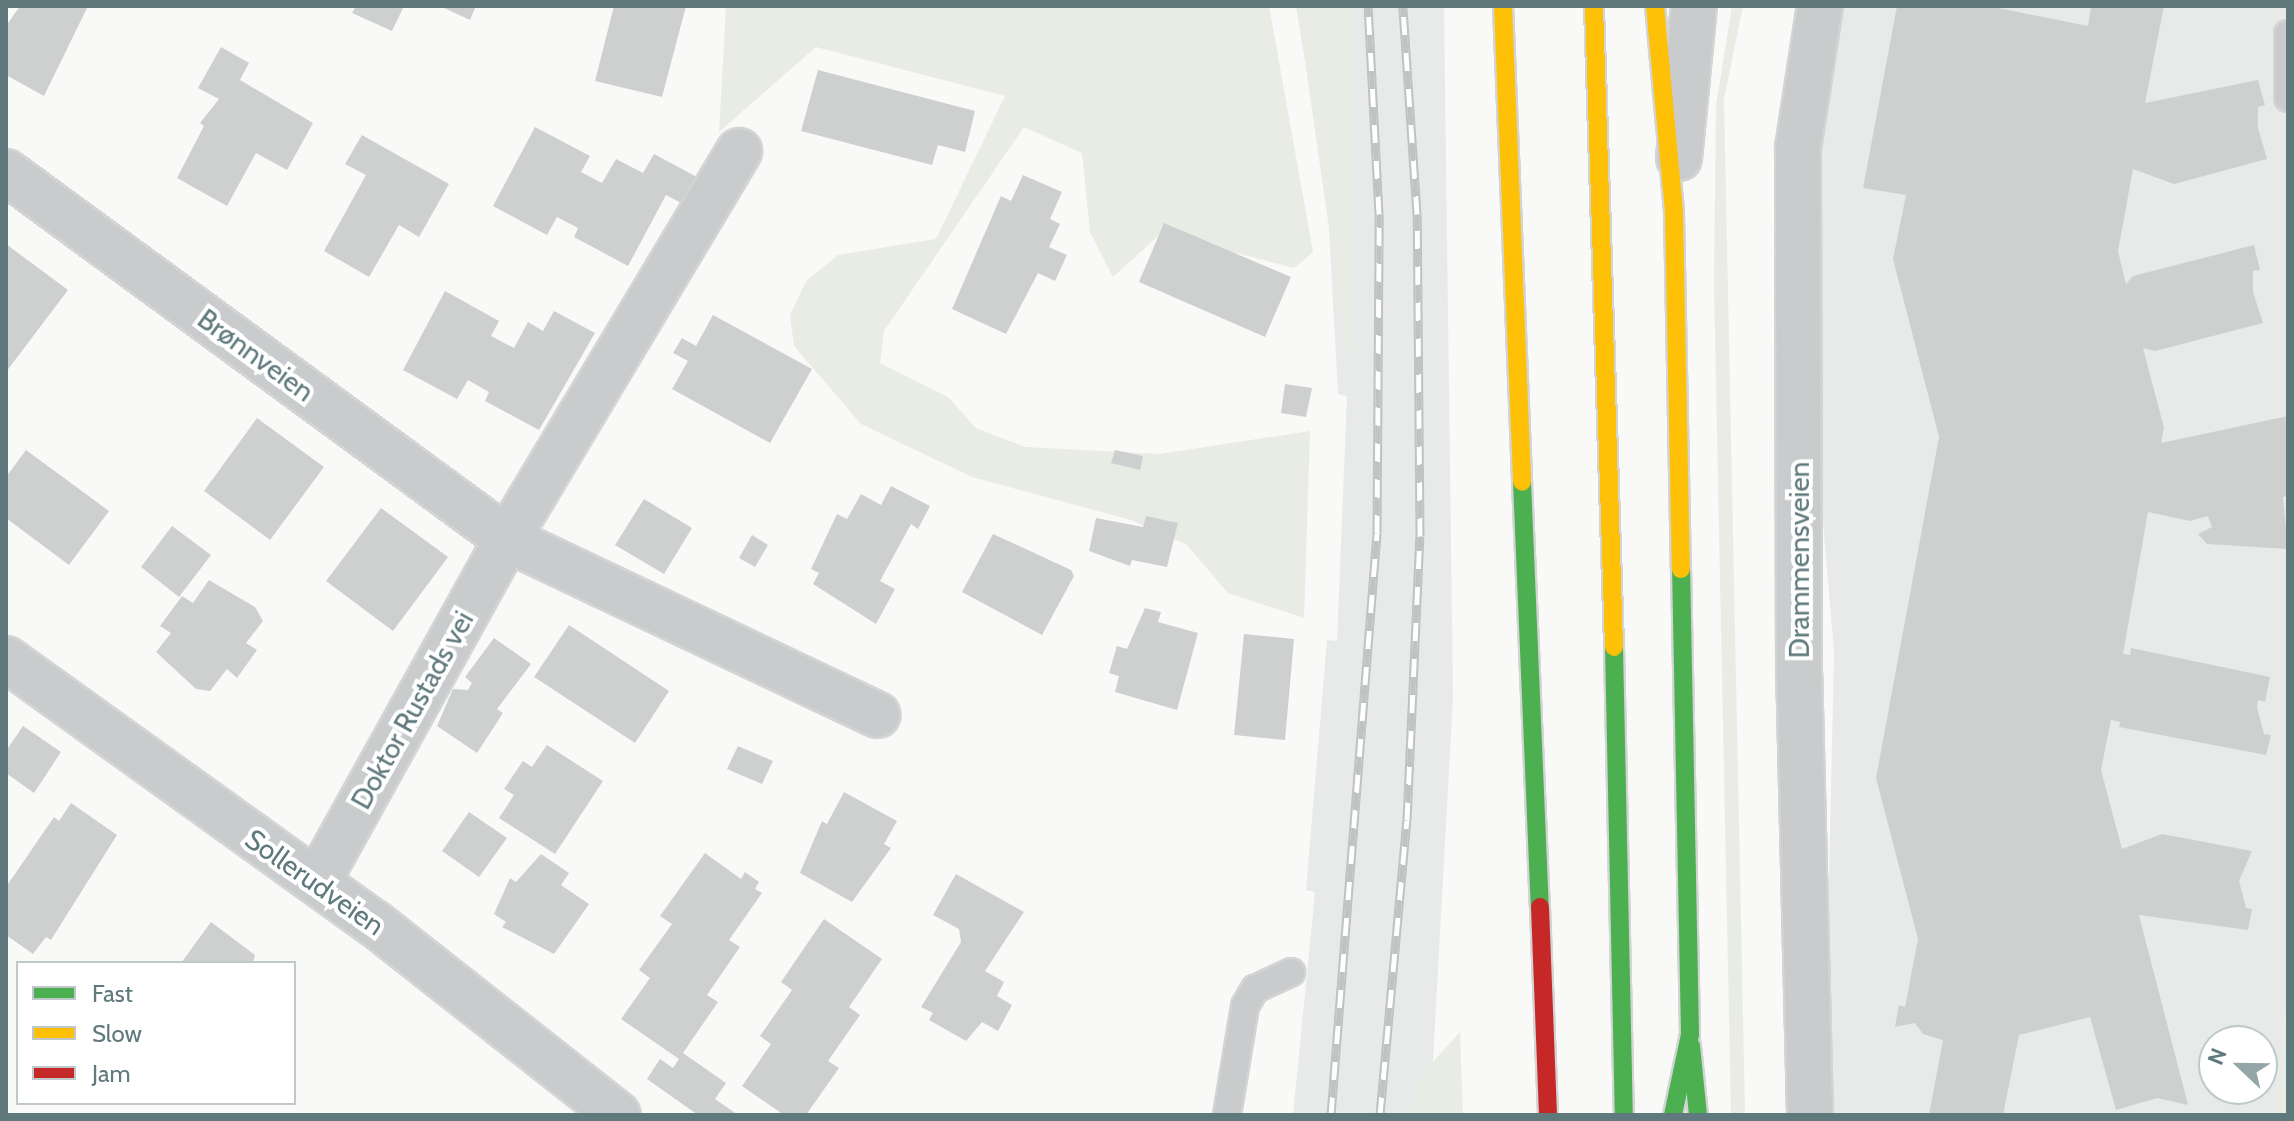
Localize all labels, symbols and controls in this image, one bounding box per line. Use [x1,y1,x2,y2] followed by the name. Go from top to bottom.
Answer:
[191,302,321,408] street label: Brønnveien
[1782,462,1816,658] street label: Drammensveien
[344,605,480,815] street label: Doktor Rustads vei
[239,822,391,942] street label: Sollerudveien
[16,961,296,1105] legend
[92,979,133,1008] text: Fast
[92,1019,142,1048] text: Slow
[2198,1025,2278,1105] north arrow
[2202,1044,2233,1069] text: N
[92,1059,130,1088] text: Jam

